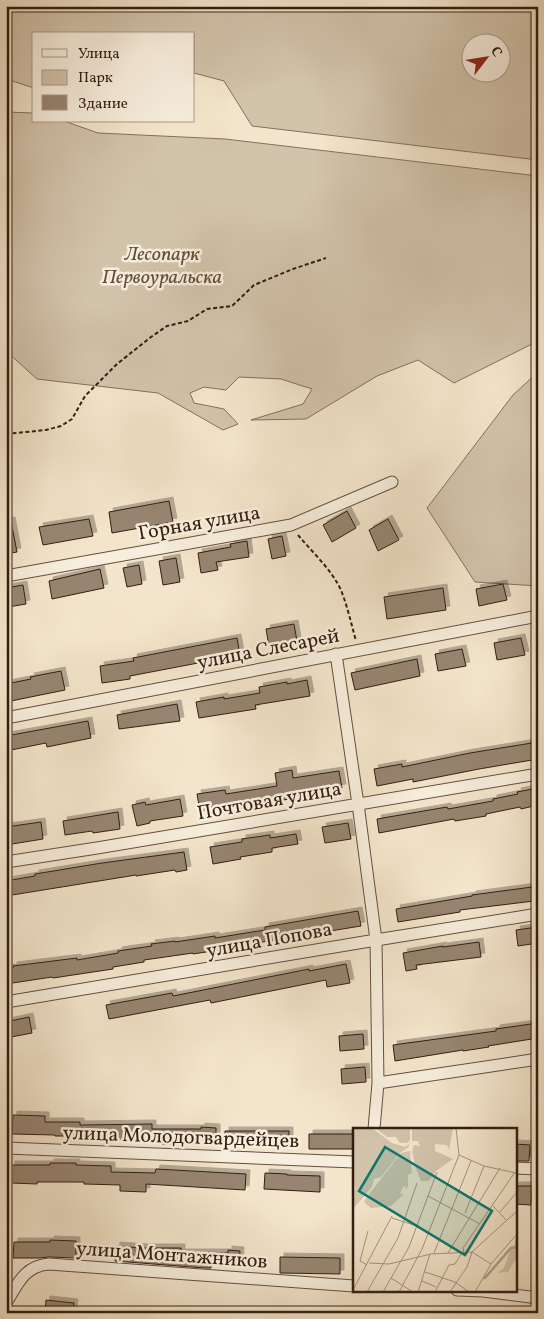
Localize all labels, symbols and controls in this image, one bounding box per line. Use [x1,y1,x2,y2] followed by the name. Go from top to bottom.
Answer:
[32,32,195,122] legend
[462,32,512,82] north arrow
[485,43,506,61] text: С
[78,44,120,65] text: Улица
[78,68,113,89] text: Парк
[78,94,128,115] text: Здание
[102,241,222,292] park label: Лесопарк Первоуральска
[136,499,263,548] street label: Горная улица
[195,622,342,677] street label: улица Слесарей
[195,775,344,828] street label: Почтовая улица
[204,916,335,966] street label: улица Попова
[62,1120,300,1156] street label: улица Молодогвардейцев
[353,1128,516,1292] inset map
[75,1235,269,1277] street label: улица Монтажников

